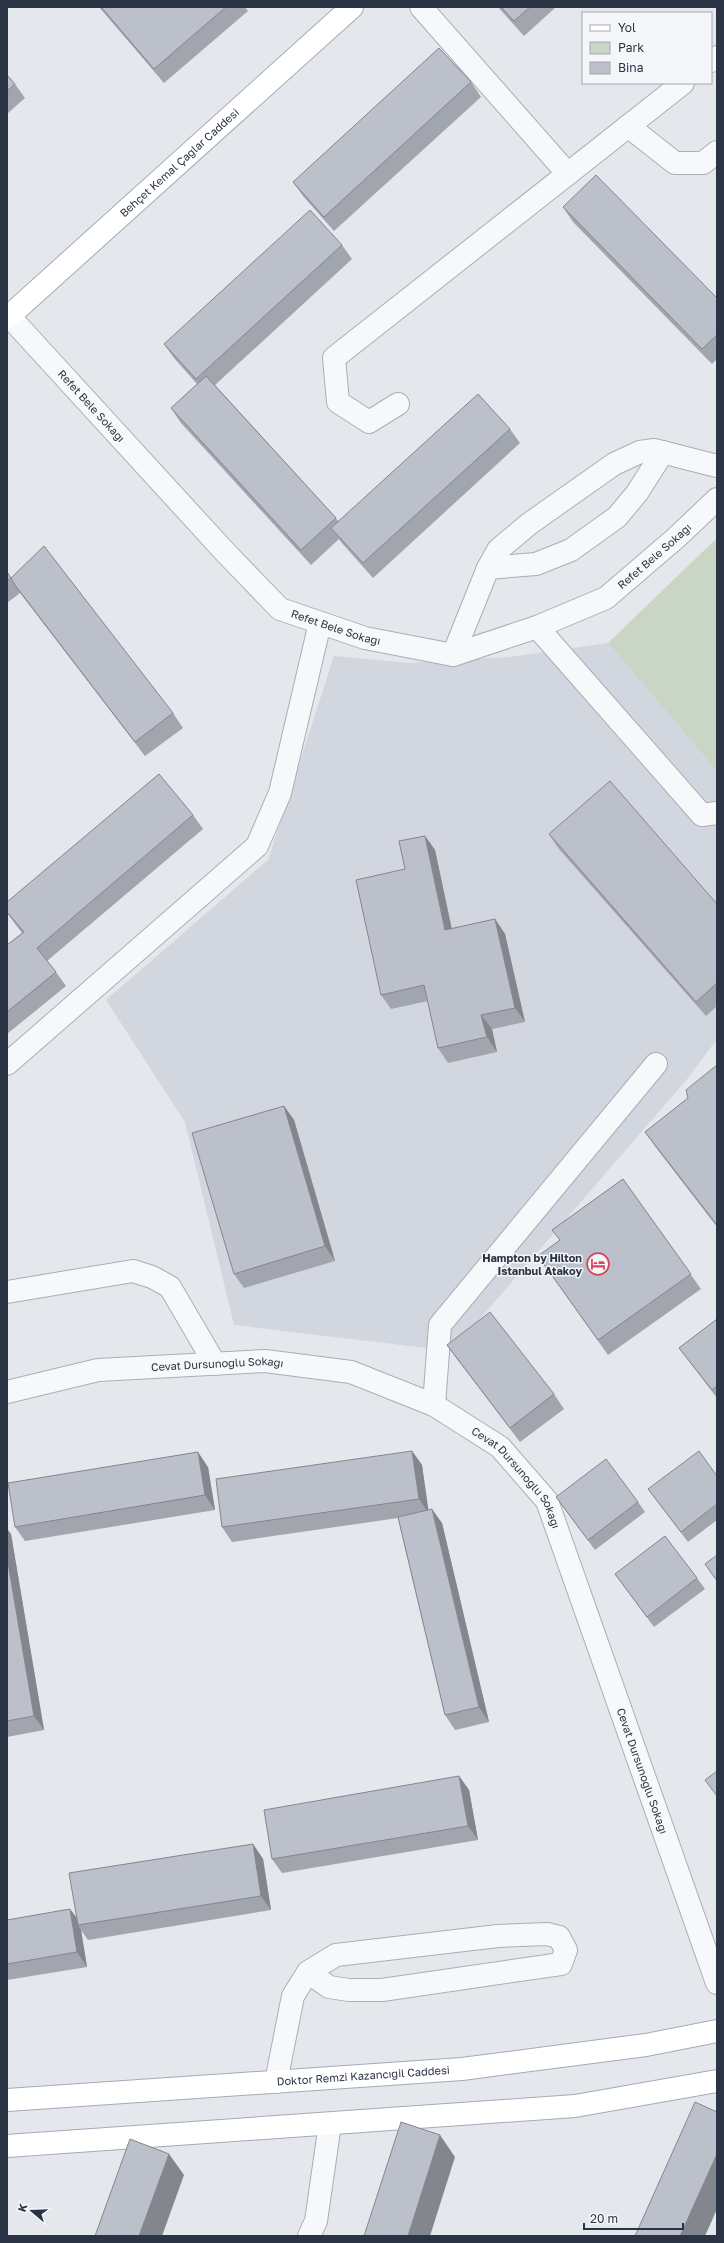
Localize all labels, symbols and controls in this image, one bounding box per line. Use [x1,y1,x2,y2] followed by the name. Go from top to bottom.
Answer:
[582,12,712,84] legend
[618,20,636,35] text: Yol
[618,40,644,55] text: Park
[618,60,643,75] text: Bina
[117,105,241,219] street label: Behçet Kemal Çağlar Caddesi
[56,367,128,444] street label: Refet Bele Sokağı
[615,520,693,591] street label: Refet Bele Sokağı
[290,606,382,647] street label: Refet Bele Sokağı
[482,1251,582,1277] place label: Hampton by Hilton Istanbul Atakoy
[585,1251,611,1277] hotel icon: Hampton by Hilton Istanbul Atakoy
[151,1354,284,1373] street label: Cevat Dursunoğlu Sokağı
[469,1424,563,1530] street label: Cevat Dursunoğlu Sokağı
[614,1706,671,1836] street label: Cevat Dursunoğlu Sokağı
[276,2063,450,2088] street label: Doktor Remzi Kazancıgil Caddesi
[12,2191,52,2231] north arrow
[15,2202,30,2213] text: K
[584,2205,683,2231] scale bar
[590,2211,618,2226] text: 20 m

